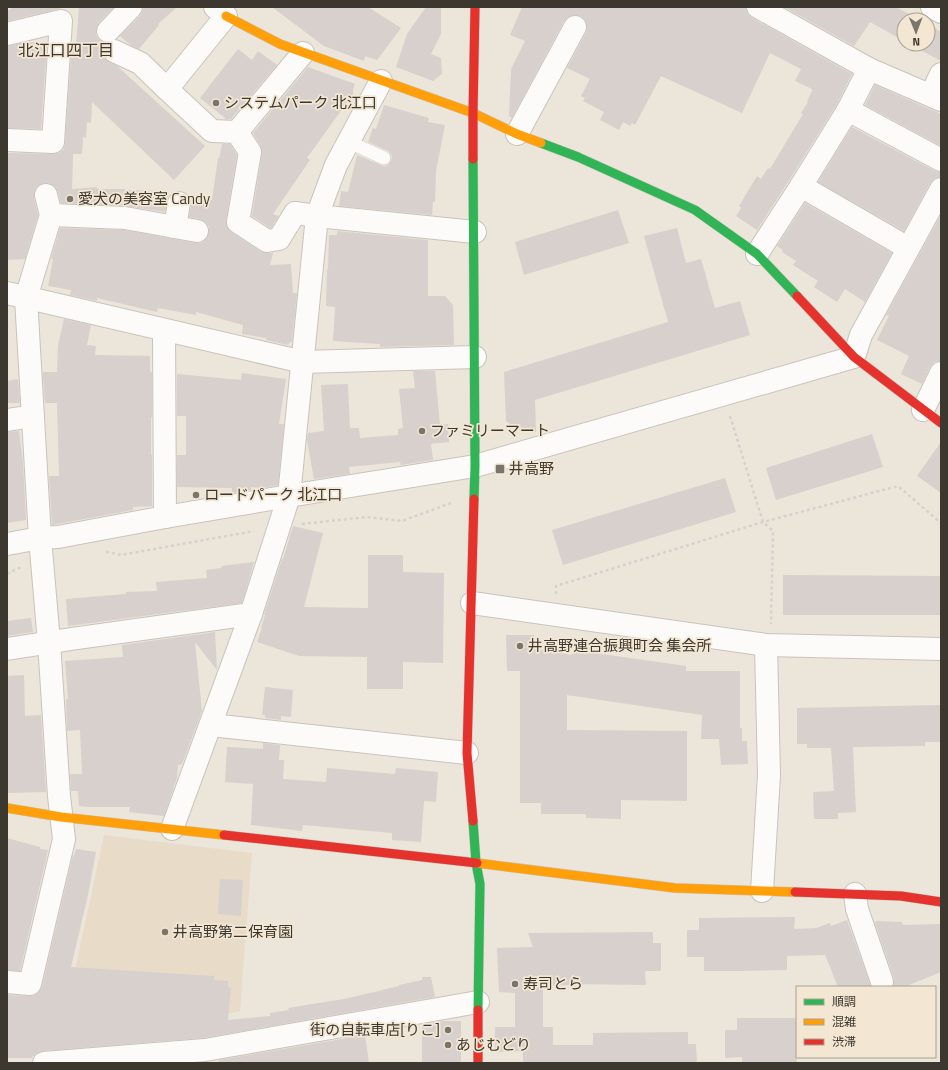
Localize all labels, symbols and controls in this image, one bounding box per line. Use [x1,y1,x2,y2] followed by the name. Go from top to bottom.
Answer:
[896,12,936,52] north arrow
[912,34,920,50] text: N
[18,38,114,62] district label: 北江口四丁目
[224,91,377,114] place label: システムパーク 北江口
[211,98,221,108] marker: システムパーク 北江口
[78,187,210,210] place label: 愛犬の美容室 Candy
[65,194,75,204] marker: 愛犬の美容室 Candy
[430,419,550,442] place label: ファミリーマート
[417,426,427,436] marker: ファミリーマート
[509,457,554,480] place label: 井高野
[494,463,506,475] marker: 井高野
[204,483,342,506] place label: ロードパーク 北江口
[191,490,201,500] marker: ロードパーク 北江口
[528,634,711,657] place label: 井高野連合振興町会 集会所
[515,641,525,651] marker: 井高野連合振興町会 集会所
[173,920,293,943] place label: 井高野第二保育園
[160,927,170,937] marker: 井高野第二保育園
[523,972,583,995] place label: 寿司とら
[510,979,520,989] marker: 寿司とら
[796,986,936,1058] legend
[832,992,856,1011] text: 順調
[832,1012,856,1031] text: 混雑
[310,1018,440,1041] place label: 街の自転車店[りこ]
[443,1025,453,1035] marker: 街の自転車店[りこ]
[832,1032,856,1051] text: 渋滞
[456,1033,531,1056] place label: あじむどり
[443,1040,453,1050] marker: あじむどり

